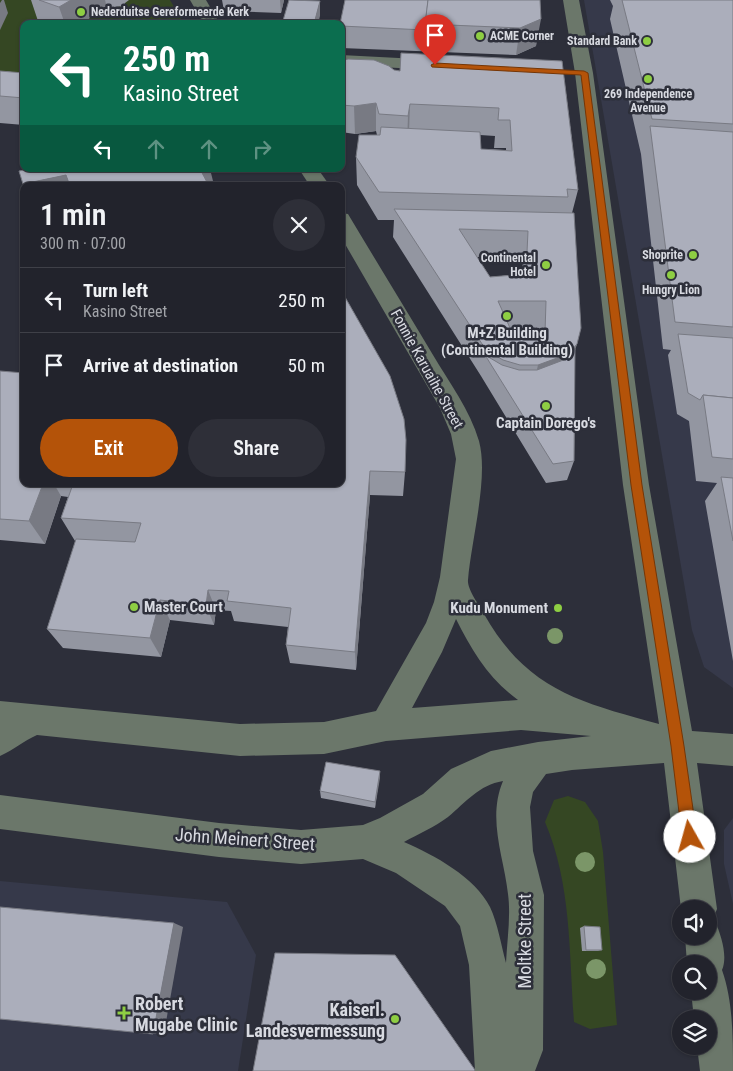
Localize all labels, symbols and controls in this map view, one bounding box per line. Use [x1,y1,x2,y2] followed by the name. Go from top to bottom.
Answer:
[91,5,249,19] place label: Nederduitse Gereformeerde Kerk
[75,6,87,18] marker: Nederduitse Gereformeerde Kerk
[414,14,456,65] pin
[421,21,449,49] icon: arrive
[490,29,554,43] place label: ACME Corner
[474,30,486,42] marker: ACME Corner
[567,34,637,48] place label: Standard Bank
[641,35,653,47] marker: Standard Bank
[123,39,210,80] text: 250 m
[40,40,105,105] icon: left
[642,73,654,85] marker: 269 Independence Avenue
[123,81,239,106] text: Kasino Street
[604,87,692,115] place label: 269 Independence Avenue
[89,135,117,163] icon: left
[142,135,170,163] icon: ahead
[195,135,223,163] icon: ahead
[248,135,276,163] icon: right
[40,197,106,232] text: 1 min
[273,199,325,251] button: close
[40,234,126,253] text: 300 m · 07:00
[642,248,683,262] place label: Shoprite
[687,249,699,261] marker: Shoprite
[481,251,536,279] place label: Continental Hotel
[540,259,552,271] marker: Continental Hotel
[665,269,677,281] marker: Hungry Lion
[83,279,148,302] text: Turn left
[642,283,700,297] place label: Hungry Lion
[40,286,68,314] icon: left
[278,289,325,312] text: 250 m
[83,302,167,321] text: Kasino Street
[387,306,467,432] street label: Fonnie Karuaihe Street
[501,310,513,322] marker: M+Z Building (Continental Building)
[441,324,573,359] place label: M+Z Building (Continental Building)
[40,351,68,379] icon: arrive
[83,354,238,377] text: Arrive at destination
[288,354,325,377] text: 50 m
[540,400,552,412] marker: Captain Dorego's
[496,414,596,432] place label: Captain Dorego's
[40,419,178,477] button: Exit
[188,419,325,477] button: Share
[144,598,223,616] place label: Master Court
[450,599,548,617] place label: Kudu Monument
[128,601,140,613] marker: Master Court
[552,602,564,614] marker: Kudu Monument
[663,810,715,862] position arrow
[174,824,316,854] street label: John Meinert Street
[514,894,535,988] street label: Moltke Street
[672,900,717,1055] map controls
[672,900,717,945] button: sound
[672,955,717,1000] button: search
[135,993,238,1035] place label: Robert Mugabe Clinic
[246,999,385,1041] place label: Kaiserl. Landesvermessung
[117,1006,131,1020] marker: Robert Mugabe Clinic
[672,1010,717,1055] button: layers
[389,1013,401,1025] marker: Kaiserl. Landesvermessung

